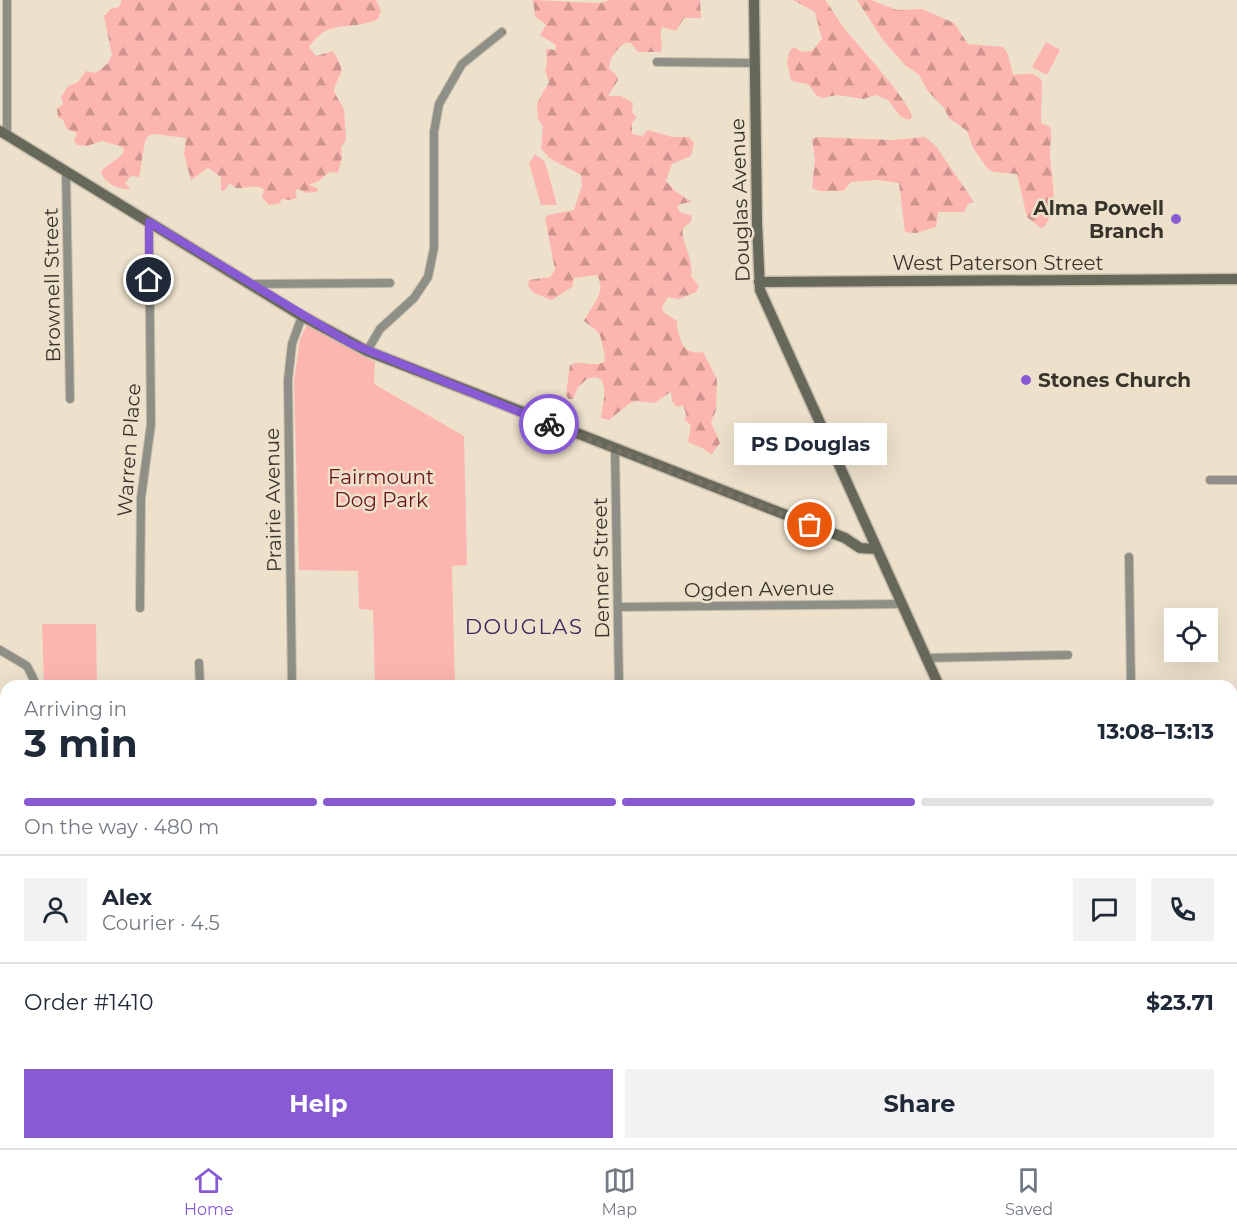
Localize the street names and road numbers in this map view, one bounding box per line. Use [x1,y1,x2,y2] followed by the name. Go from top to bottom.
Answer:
[725,118,755,282] street label: Douglas Avenue
[39,207,65,363] street label: Brownell Street
[892,251,1104,275] street label: West Paterson Street
[112,382,146,518] street label: Warren Place
[260,428,286,572] street label: Prairie Avenue
[588,497,614,639] street label: Denner Street
[684,576,834,602] street label: Ogden Avenue

